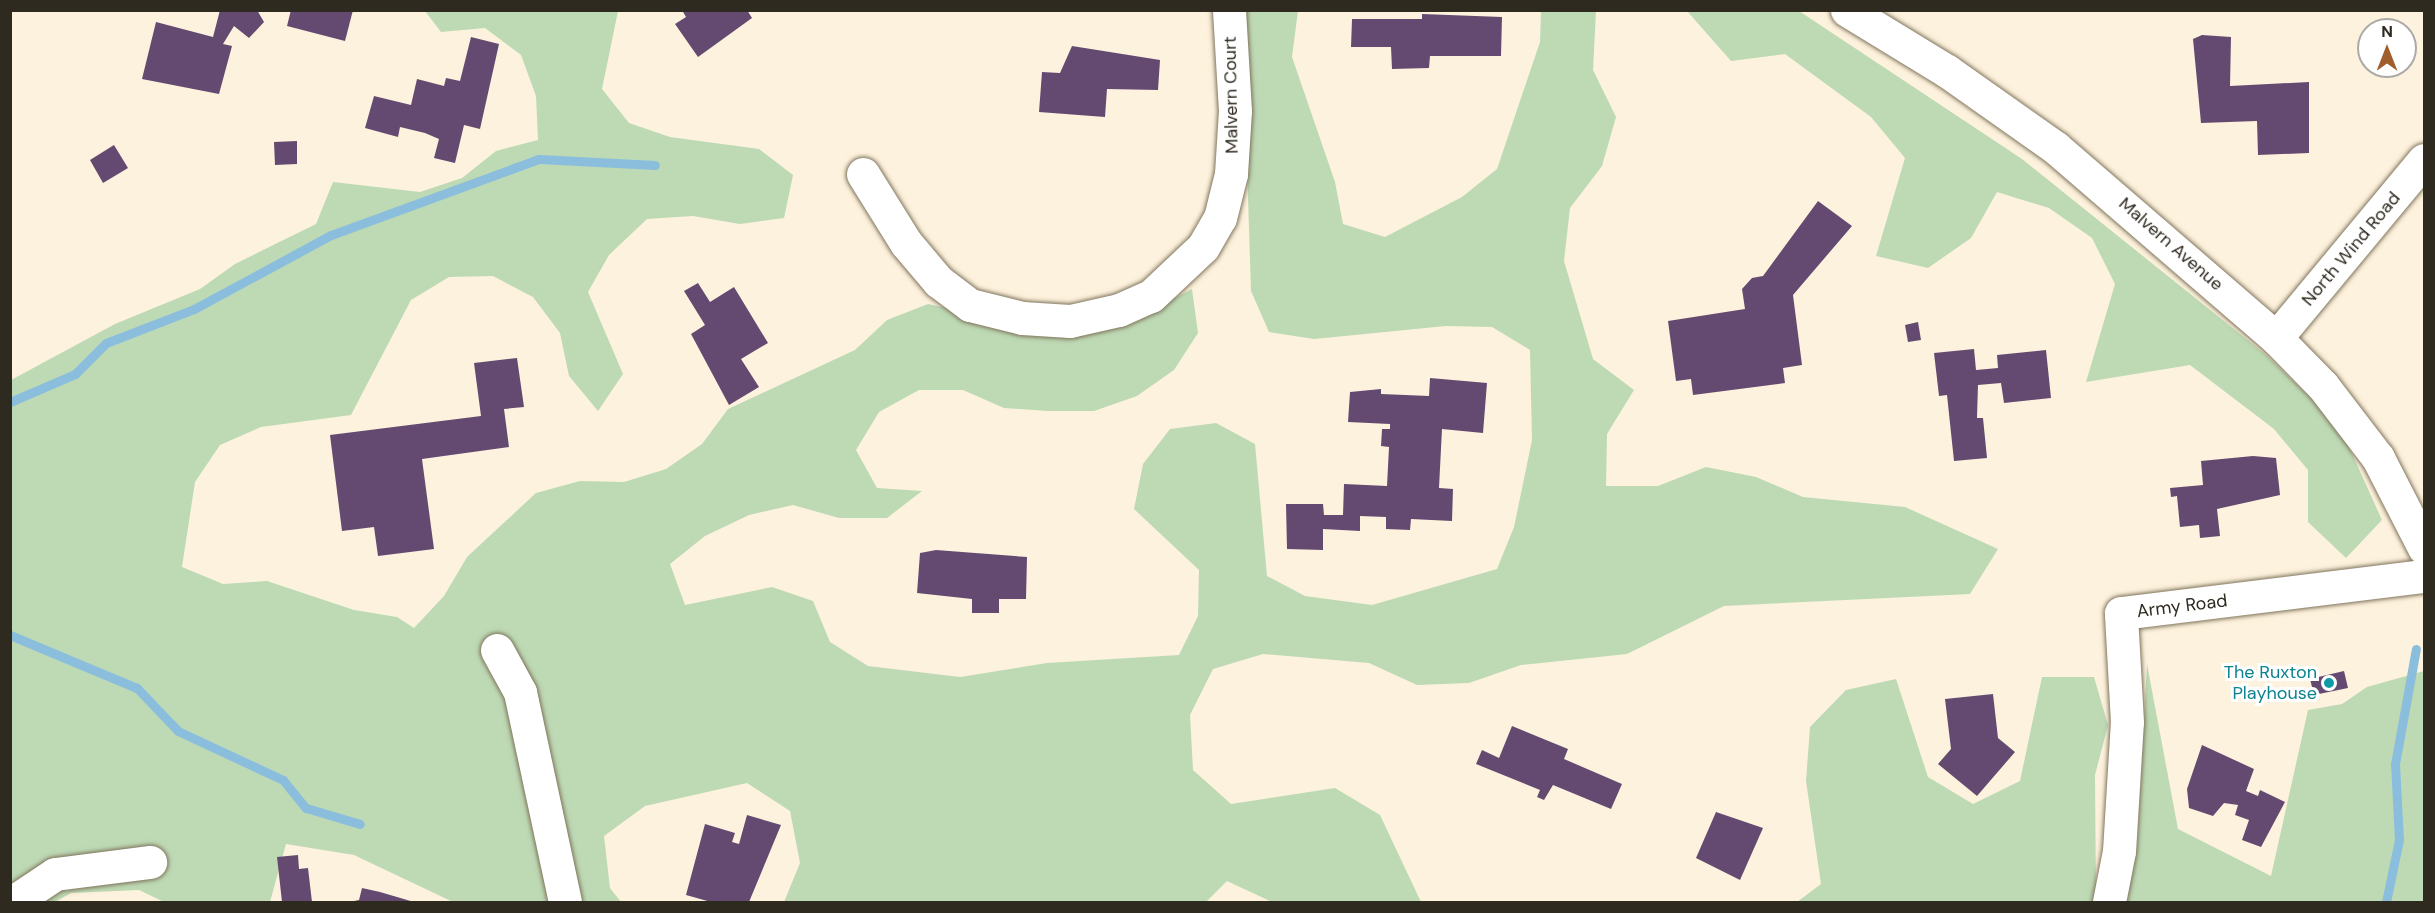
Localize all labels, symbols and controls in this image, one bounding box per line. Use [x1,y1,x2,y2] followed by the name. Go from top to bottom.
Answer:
[2357,18,2417,78] north arrow
[2381,21,2393,42] text: N
[1219,36,1243,154] street label: Malvern Court
[2297,188,2405,310] street label: North Wind Road
[2114,193,2228,295] street label: Malvern Avenue
[2135,590,2229,622] street label: Army Road
[2224,662,2317,704] place label: The Ruxton Playhouse
[2322,676,2336,690] marker: The Ruxton Playhouse

